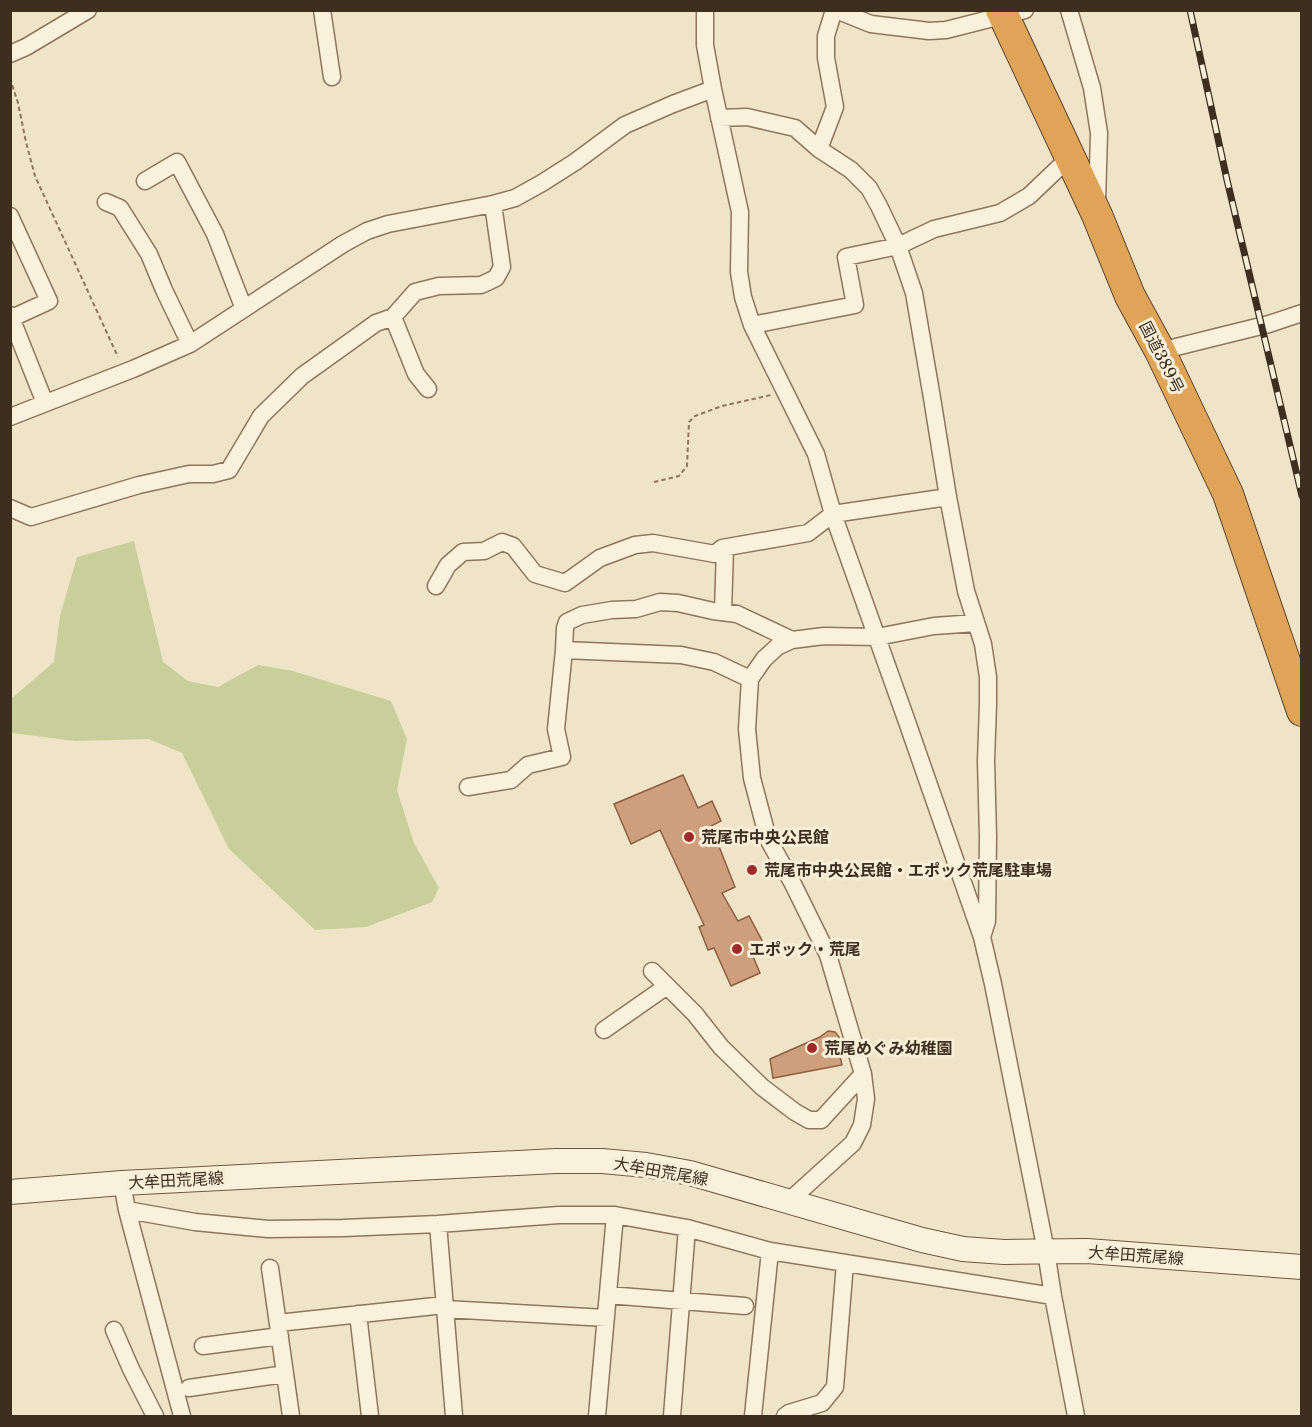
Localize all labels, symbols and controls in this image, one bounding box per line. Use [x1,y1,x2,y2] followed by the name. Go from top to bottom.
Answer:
[1135,318,1189,396] street label: 国道389号
[701,827,829,847] place label: 荒尾市中央公民館
[682,830,696,844] marker: 荒尾市中央公民館
[764,860,1052,880] place label: 荒尾市中央公民館・エポック荒尾駐車場
[745,863,759,877] marker: 荒尾市中央公民館・エポック荒尾駐車場
[749,939,861,959] place label: エポック・荒尾
[730,942,744,956] marker: エポック・荒尾
[824,1038,952,1058] place label: 荒尾めぐみ幼稚園
[805,1041,819,1055] marker: 荒尾めぐみ幼稚園
[612,1153,710,1189] street label: 大牟田荒尾線
[128,1168,224,1192] street label: 大牟田荒尾線
[1087,1242,1185,1268] street label: 大牟田荒尾線

